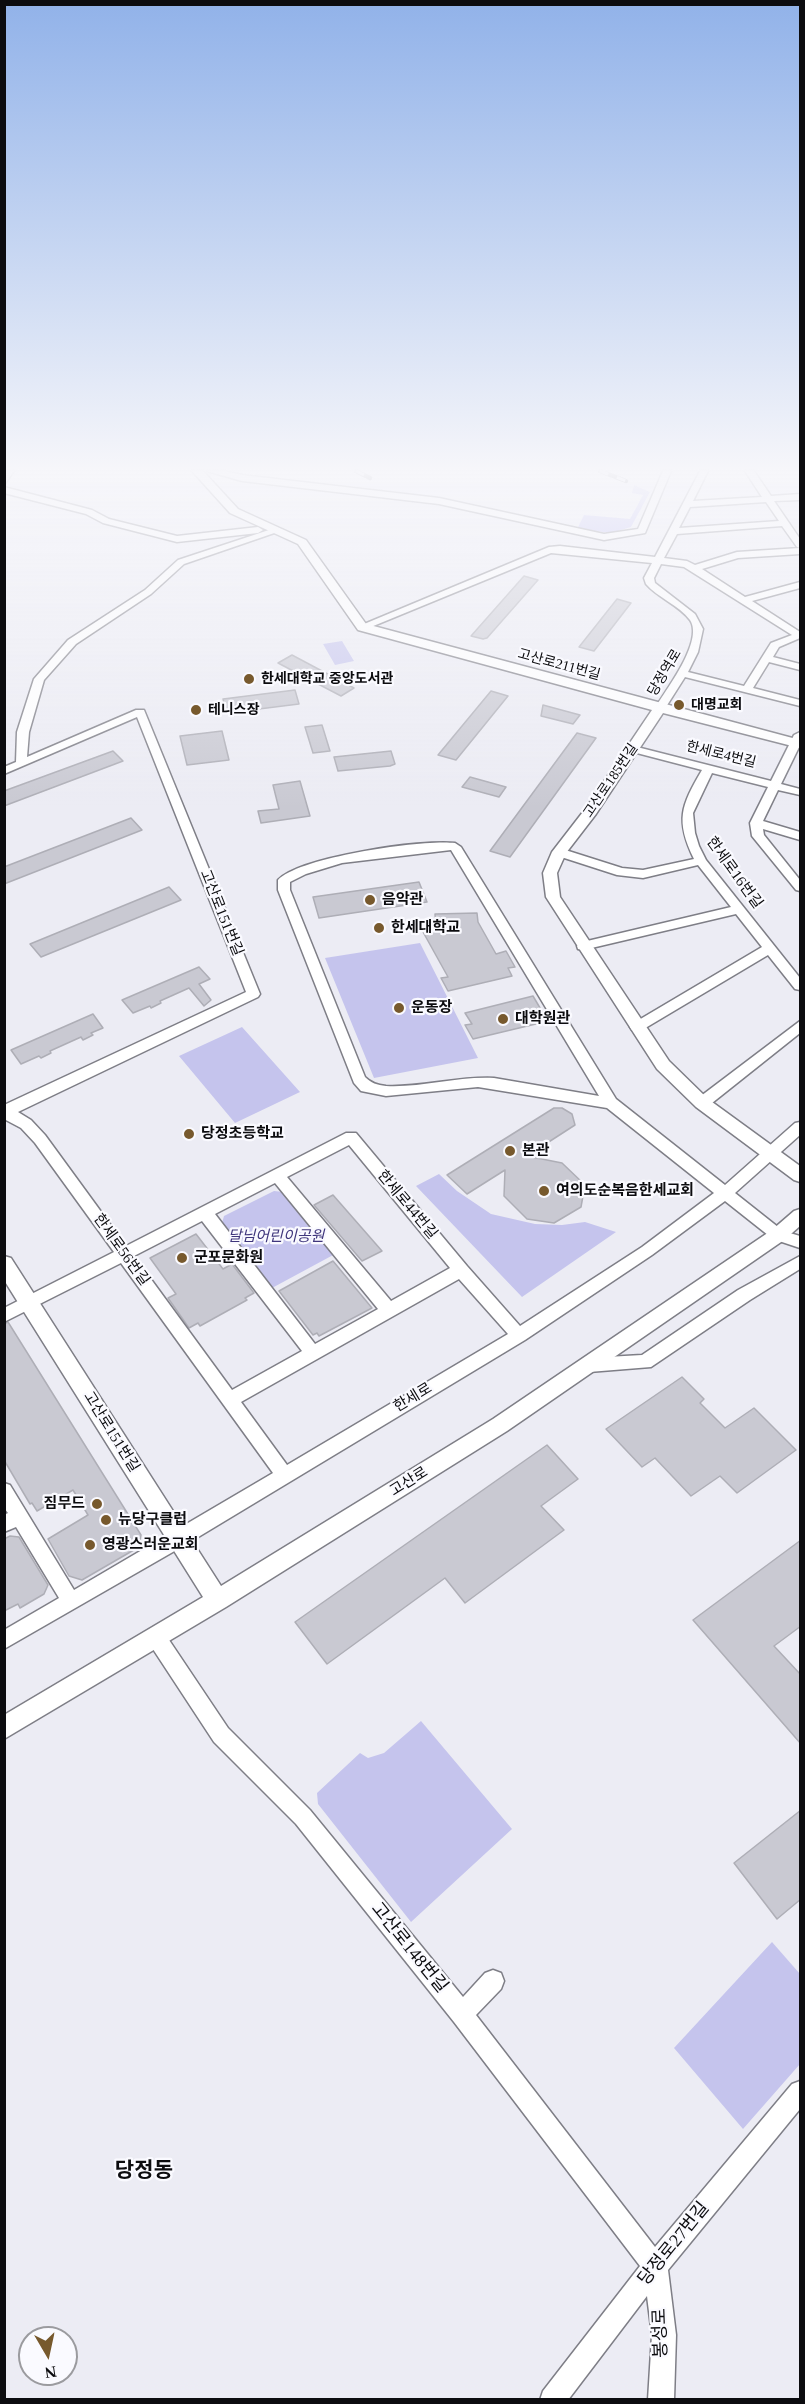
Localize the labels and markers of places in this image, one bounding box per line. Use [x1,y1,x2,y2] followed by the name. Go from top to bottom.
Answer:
[261,671,393,687] place label: 한세대학교 중앙도서관
[242,672,256,686] marker: 한세대학교 중앙도서관
[691,697,743,713] place label: 대명교회
[672,698,686,712] marker: 대명교회
[208,702,260,718] place label: 테니스장
[189,703,203,717] marker: 테니스장
[382,891,423,909] place label: 음악관
[363,893,377,907] marker: 음악관
[391,919,460,937] place label: 한세대학교
[372,921,386,935] marker: 한세대학교
[411,999,452,1017] place label: 운동장
[392,1001,406,1015] marker: 운동장
[515,1010,570,1028] place label: 대학원관
[496,1012,510,1026] marker: 대학원관
[201,1125,284,1143] place label: 당정초등학교
[182,1127,196,1141] marker: 당정초등학교
[522,1142,550,1160] place label: 본관
[503,1144,517,1158] marker: 본관
[556,1182,694,1200] place label: 여의도순복음한세교회
[537,1184,551,1198] marker: 여의도순복음한세교회
[194,1249,263,1267] place label: 군포문화원
[175,1251,189,1265] marker: 군포문화원
[44,1495,85,1513] place label: 짐무드
[90,1497,104,1511] marker: 짐무드
[118,1511,187,1529] place label: 뉴당구클럽
[99,1513,113,1527] marker: 뉴당구클럽
[102,1536,199,1554] place label: 영광스러운교회
[83,1538,97,1552] marker: 영광스러운교회

